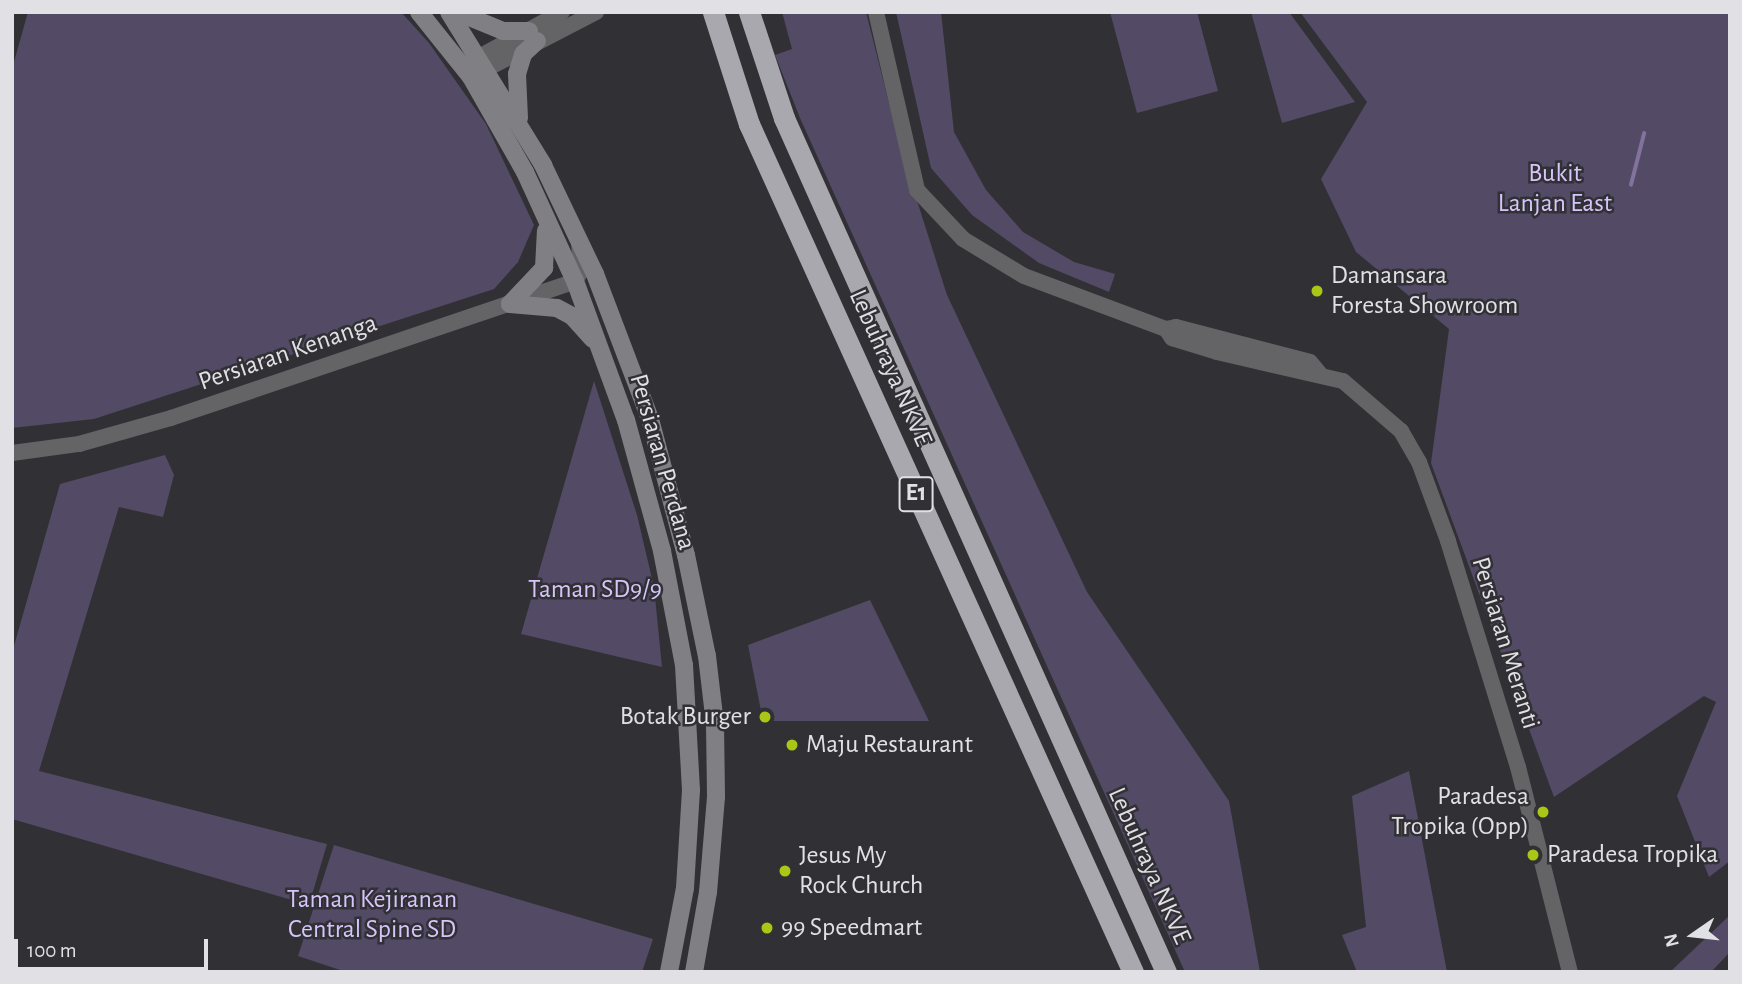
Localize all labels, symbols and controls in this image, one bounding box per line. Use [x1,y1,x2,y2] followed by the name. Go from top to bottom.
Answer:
[1498,158,1612,220] park label: Bukit Lanjan East
[1331,260,1518,322] place label: Damansara Foresta Showroom
[1309,283,1325,299] marker: Damansara Foresta Showroom
[842,285,938,451] street label: Lebuhraya NKVE
[195,308,381,398] street label: Persiaran Kenanga
[622,370,702,554] street label: Persiaran Perdana
[898,474,934,514] road number: E1
[1464,553,1546,733] street label: Persiaran Meranti
[528,574,662,606] park label: Taman SD9/9
[620,701,751,733] place label: Botak Burger
[757,709,773,725] marker: Botak Burger
[806,729,973,761] place label: Maju Restaurant
[784,737,800,753] marker: Maju Restaurant
[1391,781,1529,842] place label: Paradesa Tropika (Opp)
[1101,783,1197,949] street label: Lebuhraya NKVE
[1535,804,1551,820] marker: Paradesa Tropika (Opp)
[1547,839,1718,871] place label: Paradesa Tropika
[799,840,923,902] place label: Jesus My Rock Church
[1525,847,1541,863] marker: Paradesa Tropika
[777,863,793,879] marker: Jesus My Rock Church
[287,884,457,946] park label: Taman Kejiranan Central Spine SD
[1658,900,1728,970] north arrow
[781,912,922,944] place label: 99 Speedmart
[759,920,775,936] marker: 99 Speedmart
[18,925,212,969] scale bar
[1661,931,1683,949] text: N
[27,940,77,961] text: 100 m

